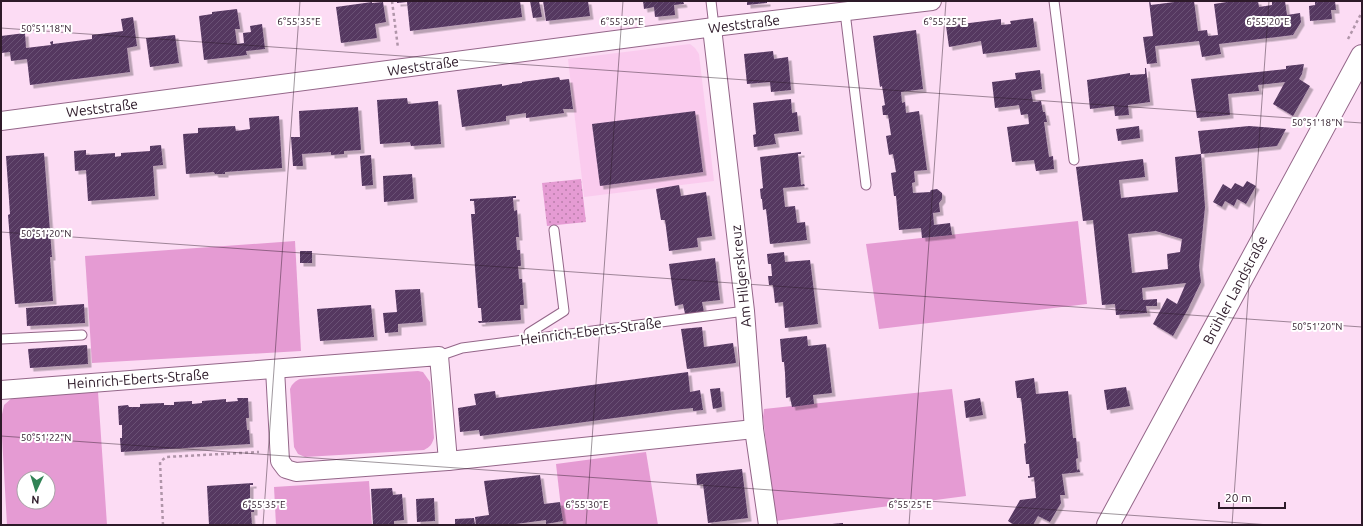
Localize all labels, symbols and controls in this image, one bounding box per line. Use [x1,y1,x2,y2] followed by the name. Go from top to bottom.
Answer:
[707,12,781,36] street label: Weststraße
[277,16,321,27] text: 6°55'35"E
[600,16,644,27] text: 6°55'30"E
[923,16,967,27] text: 6°55'25"E
[1246,16,1290,27] text: 6°55'20"E
[21,23,71,34] text: 50°51'18"N
[386,53,460,79] street label: Weststraße
[65,96,139,120] street label: Weststraße
[1292,117,1342,128] text: 50°51'18"N
[728,224,754,328] street label: Am Hilgerskreuz
[21,228,71,239] text: 50°51'20"N
[1200,233,1270,347] street label: Brühler Landstraße
[519,314,663,348] street label: Heinrich-Eberts-Straße
[1292,321,1342,332] text: 50°51'20"N
[66,366,210,392] street label: Heinrich-Eberts-Straße
[21,432,71,443] text: 50°51'22"N
[16,470,56,510] north arrow
[1219,484,1285,510] scale bar
[1225,491,1252,504] text: 20 m
[31,494,40,506] text: N
[242,499,286,510] text: 6°55'35"E
[565,499,609,510] text: 6°55'30"E
[888,499,932,510] text: 6°55'25"E

